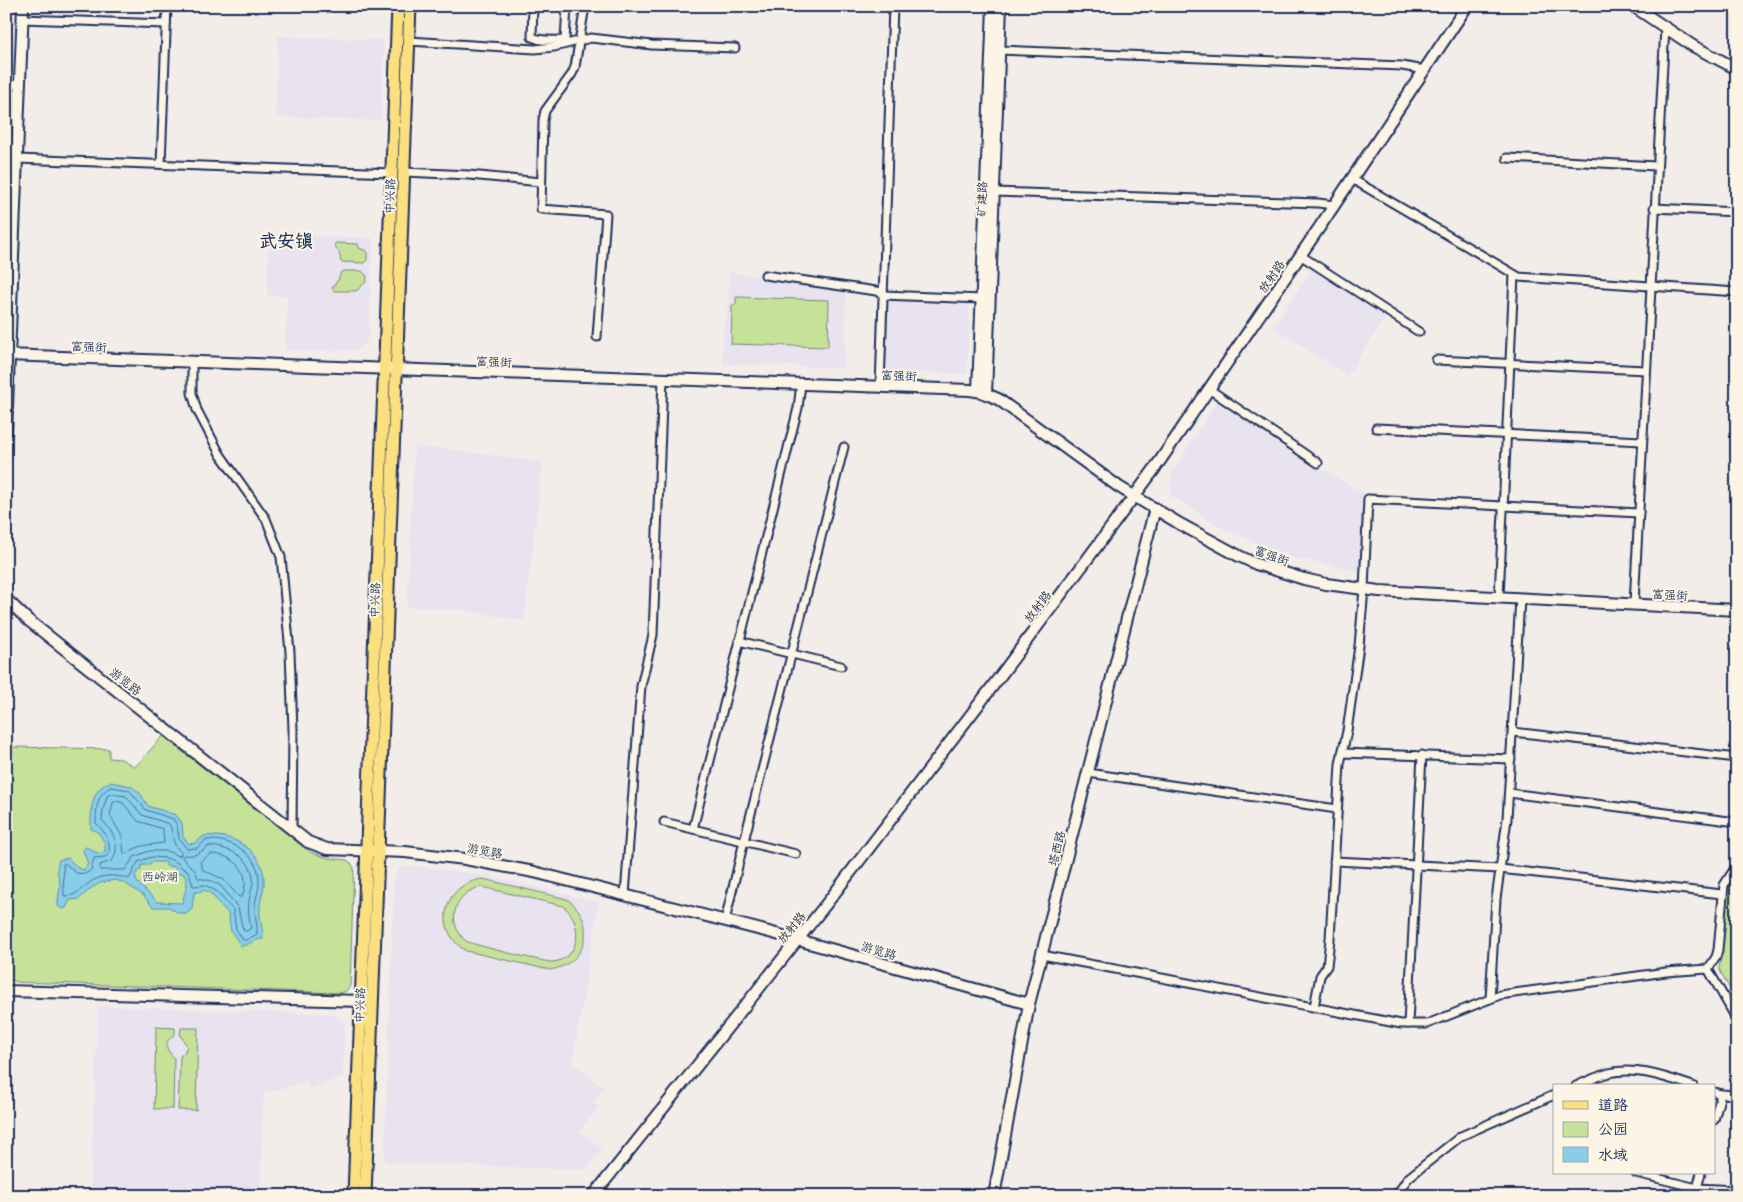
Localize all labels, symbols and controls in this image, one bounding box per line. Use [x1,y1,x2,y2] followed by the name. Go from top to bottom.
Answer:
[380,178,398,214] street label: 中兴路
[972,181,990,217] street label: 矿建路
[259,228,313,252] district label: 武安镇
[1254,257,1288,295] street label: 放射路
[71,337,107,355] street label: 富强街
[476,352,512,370] street label: 富强街
[881,366,917,384] street label: 富强街
[1252,541,1292,569] street label: 富强街
[365,582,383,618] street label: 中兴路
[1652,585,1688,603] street label: 富强街
[1020,587,1054,625] street label: 放射路
[107,664,145,698] street label: 游览路
[1044,829,1068,867] street label: 塔西路
[466,839,504,861] street label: 游览路
[142,868,178,884] park label: 西岭湖
[773,908,809,946] street label: 放射路
[859,937,899,963] street label: 游览路
[350,987,368,1023] street label: 中兴路
[1553,1084,1716,1174] legend
[1598,1094,1628,1114] text: 道路
[1598,1118,1628,1138] text: 公园
[1598,1144,1628,1164] text: 水域

